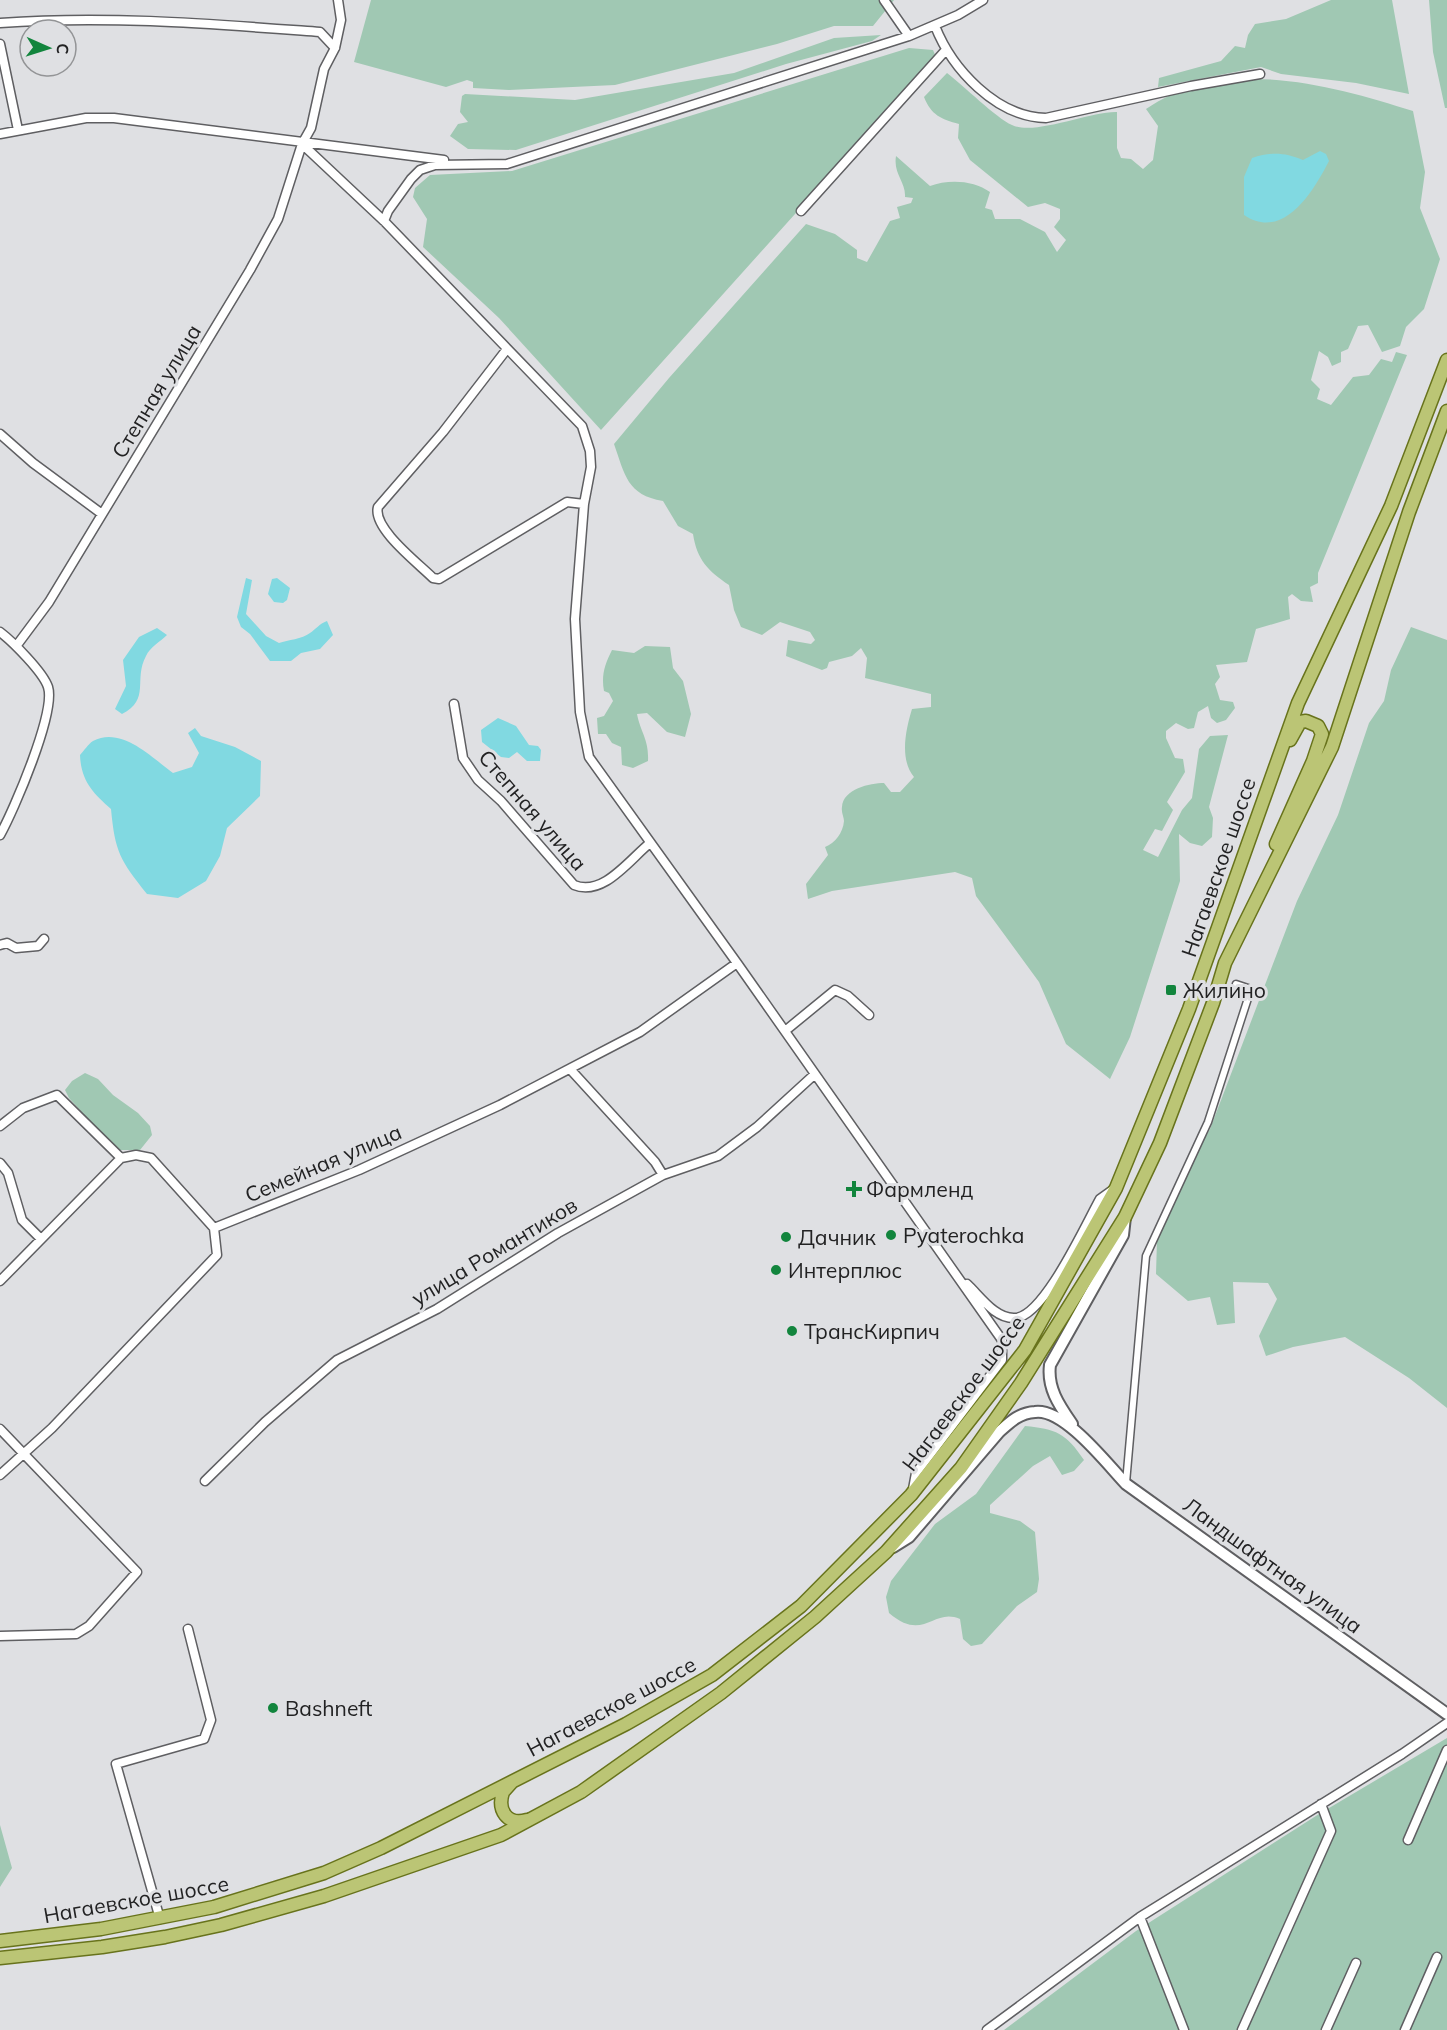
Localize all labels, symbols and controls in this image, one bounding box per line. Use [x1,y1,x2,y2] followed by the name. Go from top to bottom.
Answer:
[18,18,78,78] north arrow
[53,43,73,55] text: С
[106,319,206,463] street label: Степная улица
[473,744,593,876] street label: Степная улица
[1175,774,1261,960] street label: Нагаевское шоссе
[1183,977,1266,1003] place label: Жилино
[1164,983,1178,997] marker: Жилино
[241,1118,405,1208] street label: Семейная улица
[866,1176,973,1202] place label: Фармленд
[847,1182,861,1196] marker: Фармленд
[406,1191,582,1311] street label: улица Романтиков
[903,1222,1024,1248] place label: Pyaterochka
[798,1224,877,1250] place label: Дачник
[884,1228,898,1242] marker: Pyaterochka
[779,1230,793,1244] marker: Дачник
[788,1257,902,1283] place label: Интерплюс
[769,1263,783,1277] marker: Интерплюс
[896,1310,1030,1476] street label: Нагаевское шоссе
[804,1318,940,1344] place label: ТрансКирпич
[785,1324,799,1338] marker: ТрансКирпич
[1179,1491,1367,1639] street label: Ландшафтная улица
[522,1650,700,1762] street label: Нагаевское шоссе
[285,1695,372,1721] place label: Bashneft
[266,1701,280,1715] marker: Bashneft
[41,1870,231,1928] street label: Нагаевское шоссе

